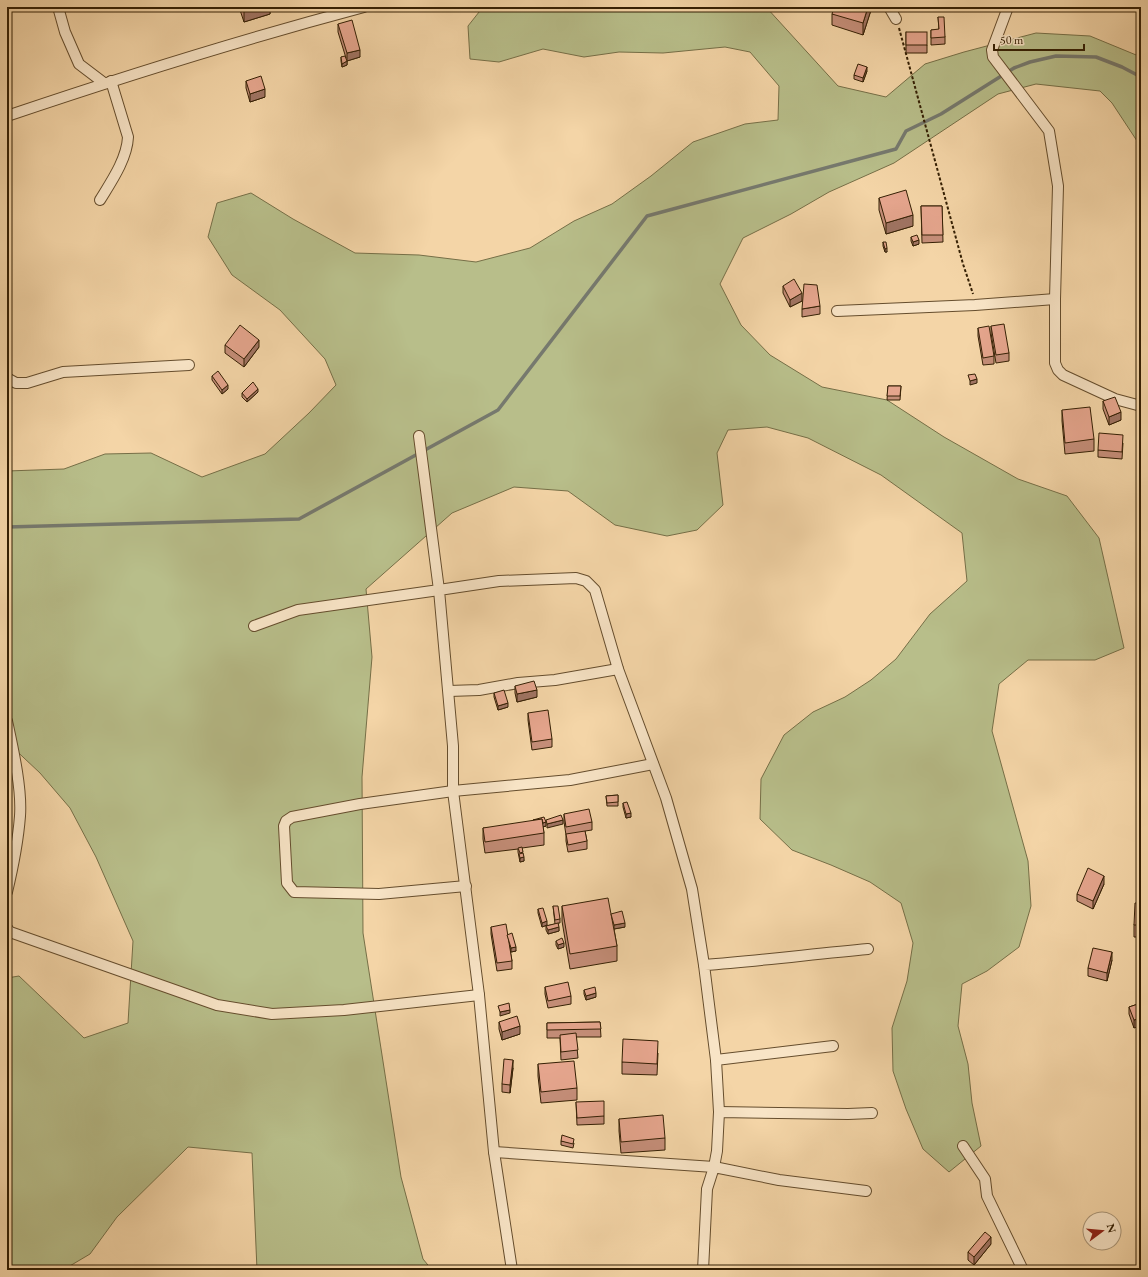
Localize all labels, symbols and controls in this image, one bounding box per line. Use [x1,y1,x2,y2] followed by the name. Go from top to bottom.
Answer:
[994,26,1084,52] scale bar
[1000,32,1024,48] text: 50 m
[1082,1211,1122,1251] north arrow
[1104,1222,1120,1235] text: N

